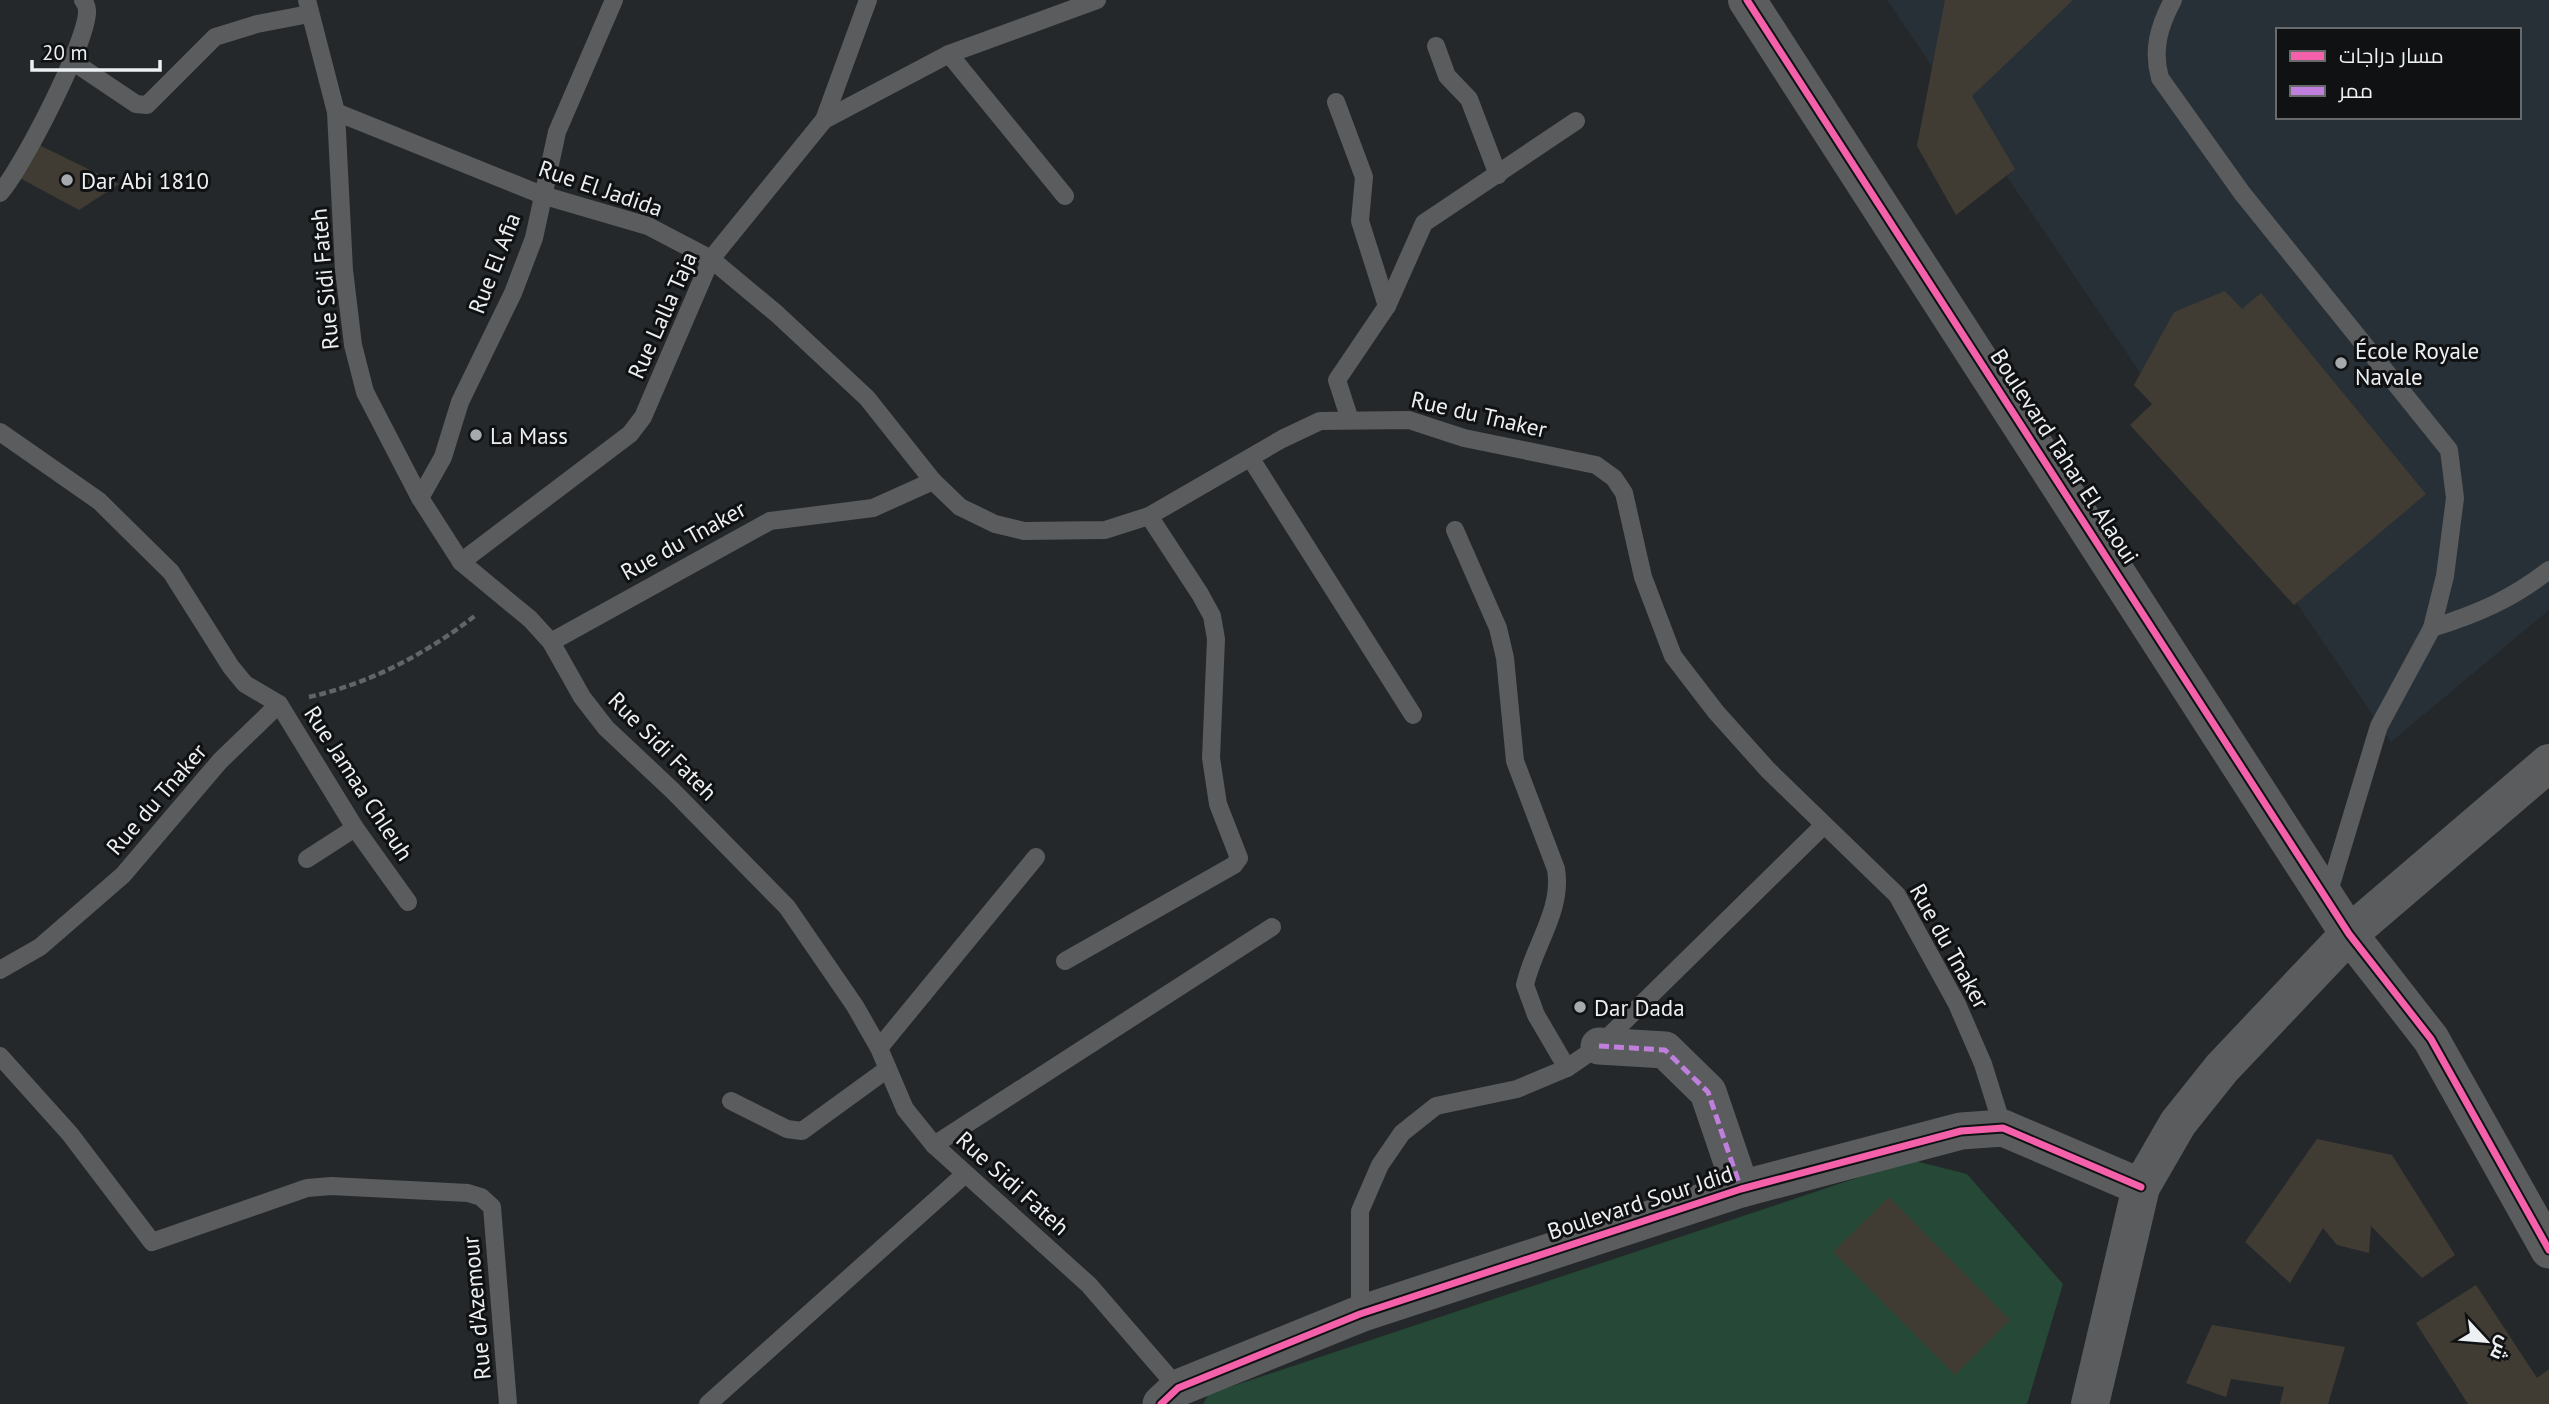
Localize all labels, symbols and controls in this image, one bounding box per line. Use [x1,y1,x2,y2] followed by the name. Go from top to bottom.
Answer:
[32,28,159,72] scale bar
[2276,28,2521,119] legend
[42,39,88,66] text: 20 m
[2339,42,2444,69] text: مسار دراجات
[2338,77,2373,104] text: ممر
[535,153,667,223] street label: Rue El Jadida
[81,166,209,195] place label: Dar Abi 1810
[59,172,75,188] marker: Dar Abi 1810
[303,207,345,351] street label: Rue Sidi Fateh
[462,209,526,317] street label: Rue El Afia
[621,247,703,383] street label: Rue Lalla Taja
[2355,336,2479,391] place label: École Royale Navale
[1985,343,2145,569] street label: Boulevard Tahar El Alaoui
[2333,355,2349,371] marker: École Royale Navale
[1408,384,1550,444] street label: Rue du Tnaker
[490,421,568,450] place label: La Mass
[468,427,484,443] marker: La Mass
[615,494,751,586] street label: Rue du Tnaker
[603,686,723,806] street label: Rue Sidi Fateh
[298,700,420,866] street label: Rue Jamaa Chleuh
[100,737,212,861] street label: Rue du Tnaker
[1904,878,1996,1014] street label: Rue du Tnaker
[1594,993,1685,1022] place label: Dar Dada
[1572,999,1588,1015] marker: Dar Dada
[951,1125,1075,1241] street label: Rue Sidi Fateh
[1544,1158,1736,1246] street label: Boulevard Sour Jdid
[455,1235,497,1381] street label: Rue d'Azemour
[2451,1306,2521,1376] north arrow
[2485,1332,2517,1365] text: ش

